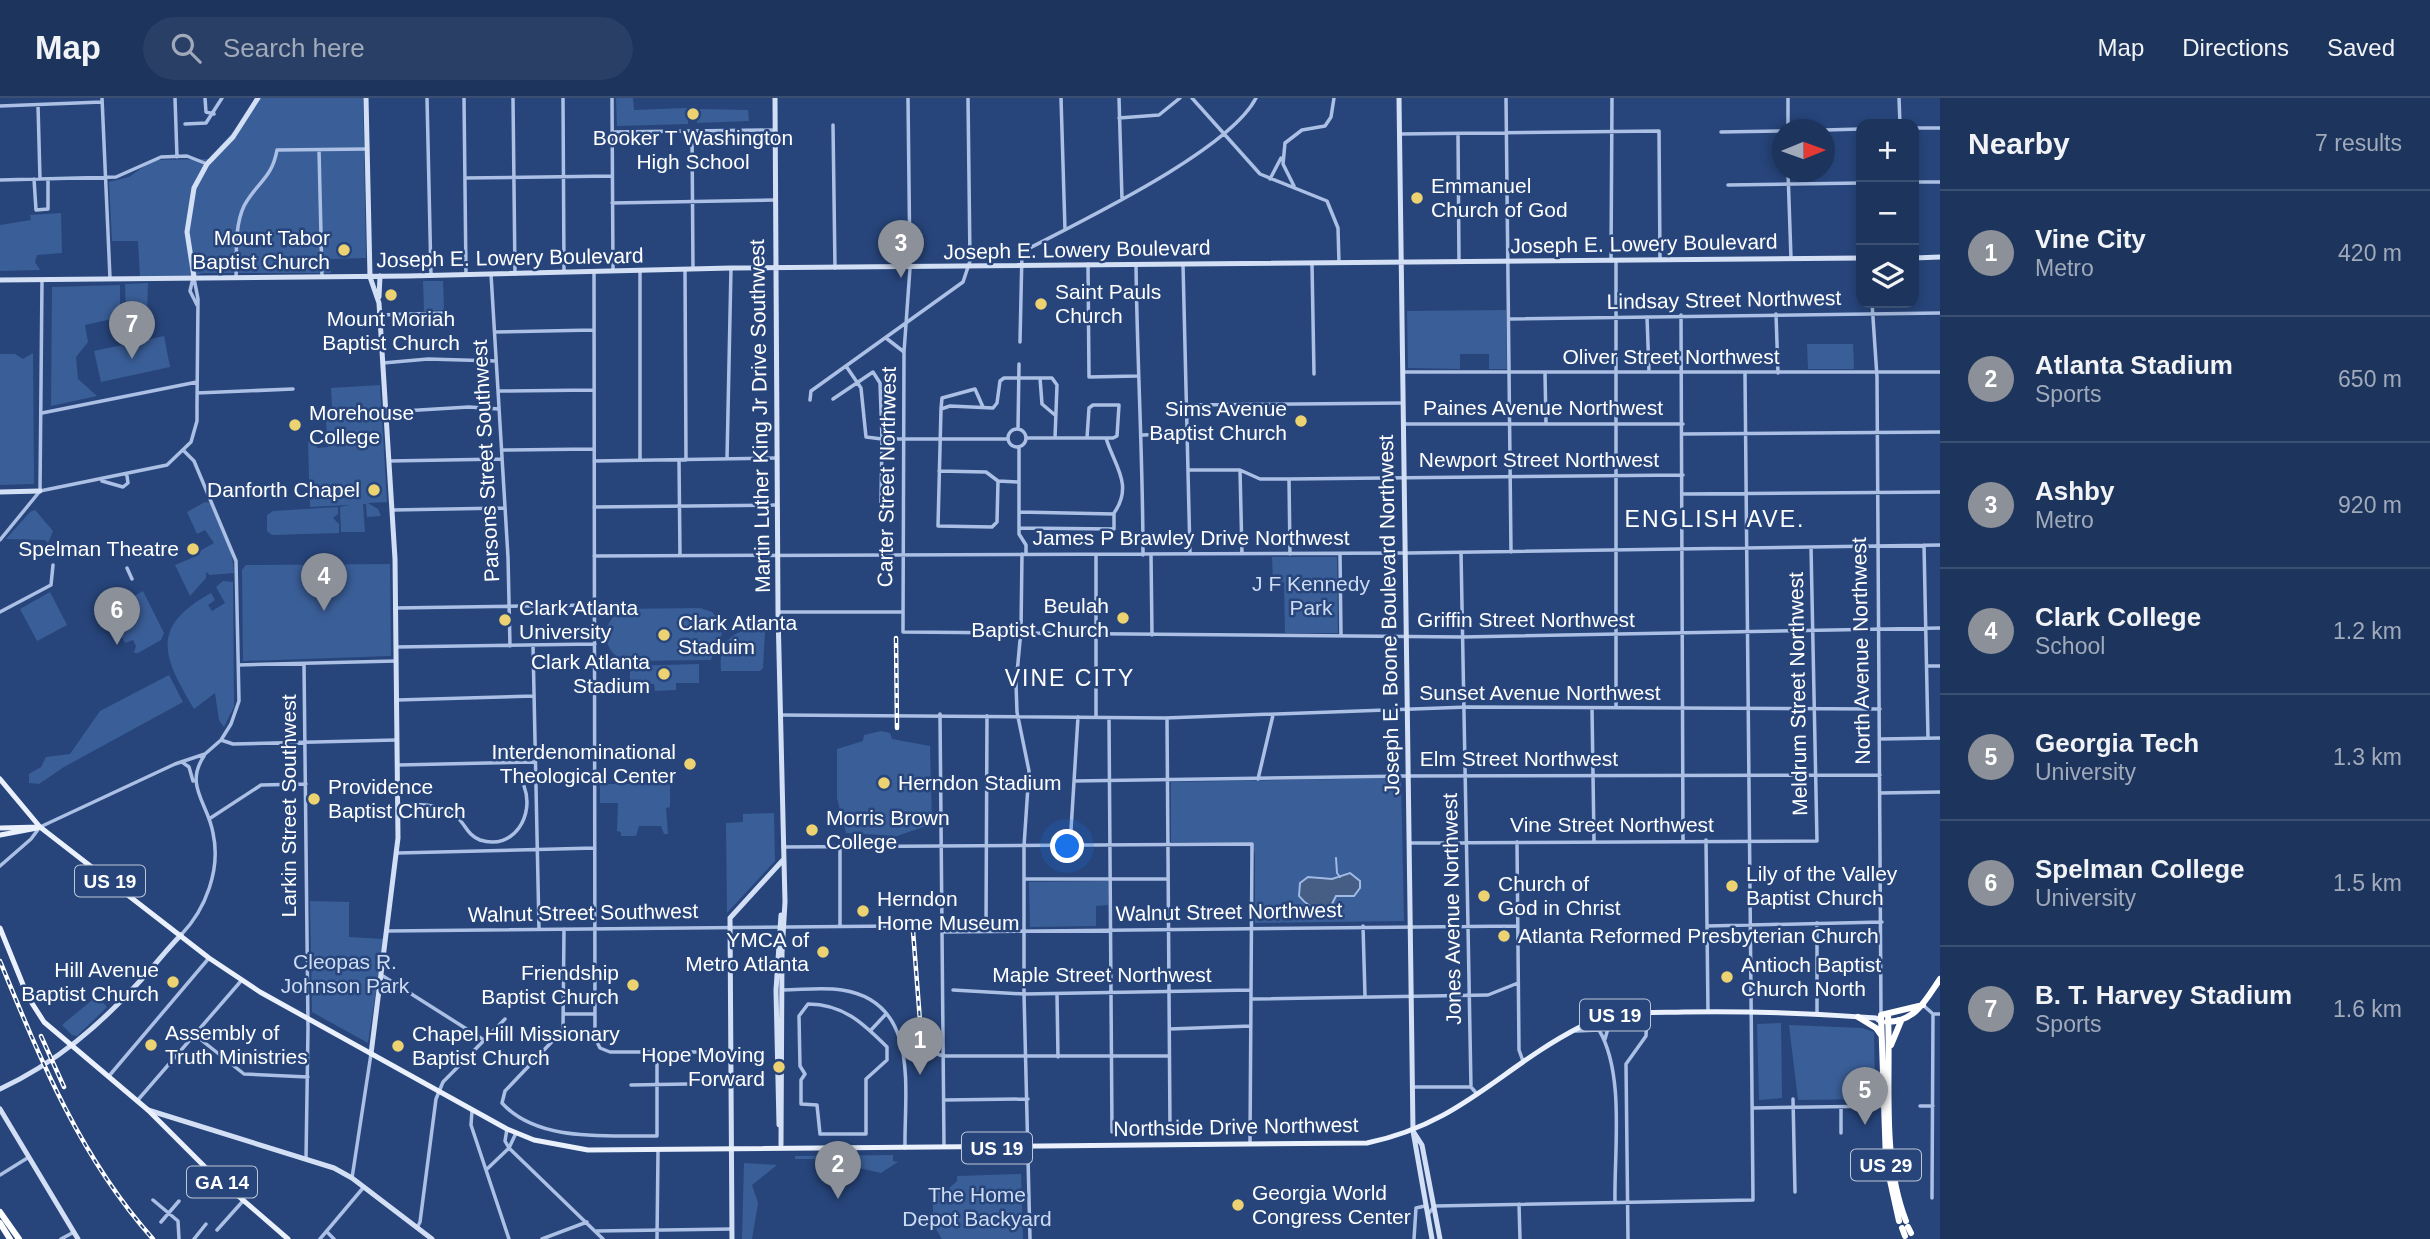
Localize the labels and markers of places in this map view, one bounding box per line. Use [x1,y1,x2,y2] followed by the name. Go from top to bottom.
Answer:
[685,106,701,122] marker: Booker T Washington High School
[593,126,793,173] place label: Booker T Washington High School
[1431,174,1568,221] place label: Emmanuel Church of God
[1409,190,1425,206] marker: Emmanuel Church of God
[878,220,924,278] pin: 3
[192,226,330,273] place label: Mount Tabor Baptist Church
[336,242,352,258] marker: Mount Tabor Baptist Church
[1055,280,1161,327] place label: Saint Pauls Church
[383,287,399,303] marker: Mount Moriah Baptist Church
[1033,296,1049,312] marker: Saint Pauls Church
[109,301,155,359] pin: 7
[322,307,460,354] place label: Mount Moriah Baptist Church
[1149,397,1287,444] place label: Sims Avenue Baptist Church
[309,401,414,448] place label: Morehouse College
[1293,413,1309,429] marker: Sims Avenue Baptist Church
[287,417,303,433] marker: Morehouse College
[207,478,360,501] place label: Danforth Chapel
[366,482,382,498] marker: Danforth Chapel
[18,537,179,560] place label: Spelman Theatre
[185,541,201,557] marker: Spelman Theatre
[301,553,347,611] pin: 4
[94,587,140,645] pin: 6
[971,594,1109,641] place label: Beulah Baptist Church
[519,596,638,643] place label: Clark Atlanta University
[1115,610,1131,626] marker: Beulah Baptist Church
[678,611,797,658] place label: Clark Atlanta Staduim
[497,612,513,628] marker: Clark Atlanta University
[656,627,672,643] marker: Clark Atlanta Staduim
[531,650,650,697] place label: Clark Atlanta Stadium
[656,666,672,682] marker: Clark Atlanta Stadium
[492,740,676,787] place label: Interdenominational Theological Center
[682,756,698,772] marker: Interdenominational Theological Center
[898,771,1061,794] place label: Herndon Stadium
[328,775,466,822] place label: Providence Baptist Church
[876,775,892,791] marker: Herndon Stadium
[306,791,322,807] marker: Providence Baptist Church
[826,806,950,853] place label: Morris Brown College
[804,822,820,838] marker: Morris Brown College
[1746,862,1898,909] place label: Lily of the Valley Baptist Church
[1498,872,1621,919] place label: Church of God in Christ
[1724,878,1740,894] marker: Lily of the Valley Baptist Church
[877,887,1019,934] place label: Herndon Home Museum
[1476,888,1492,904] marker: Church of God in Christ
[855,903,871,919] marker: Herndon Home Museum
[1518,924,1879,947] place label: Atlanta Reformed Presbyterian Church
[685,928,809,975] place label: YMCA of Metro Atlanta
[1496,928,1512,944] marker: Atlanta Reformed Presbyterian Church
[815,944,831,960] marker: YMCA of Metro Atlanta
[1741,953,1881,1000] place label: Antioch Baptist Church North
[21,958,159,1005] place label: Hill Avenue Baptist Church
[481,961,619,1008] place label: Friendship Baptist Church
[1719,969,1735,985] marker: Antioch Baptist Church North
[165,974,181,990] marker: Hill Avenue Baptist Church
[625,977,641,993] marker: Friendship Baptist Church
[897,1017,943,1075] pin: 1
[165,1021,308,1068] place label: Assembly of Truth Ministries
[412,1022,620,1069] place label: Chapel Hill Missionary Baptist Church
[143,1037,159,1053] marker: Assembly of Truth Ministries
[390,1038,406,1054] marker: Chapel Hill Missionary Baptist Church
[641,1043,765,1090] place label: Hope Moving Forward
[771,1059,787,1075] marker: Hope Moving Forward
[1842,1067,1888,1125] pin: 5
[815,1141,861,1199] pin: 2
[1252,1181,1411,1228] place label: Georgia World Congress Center
[1230,1197,1246,1213] marker: Georgia World Congress Center

